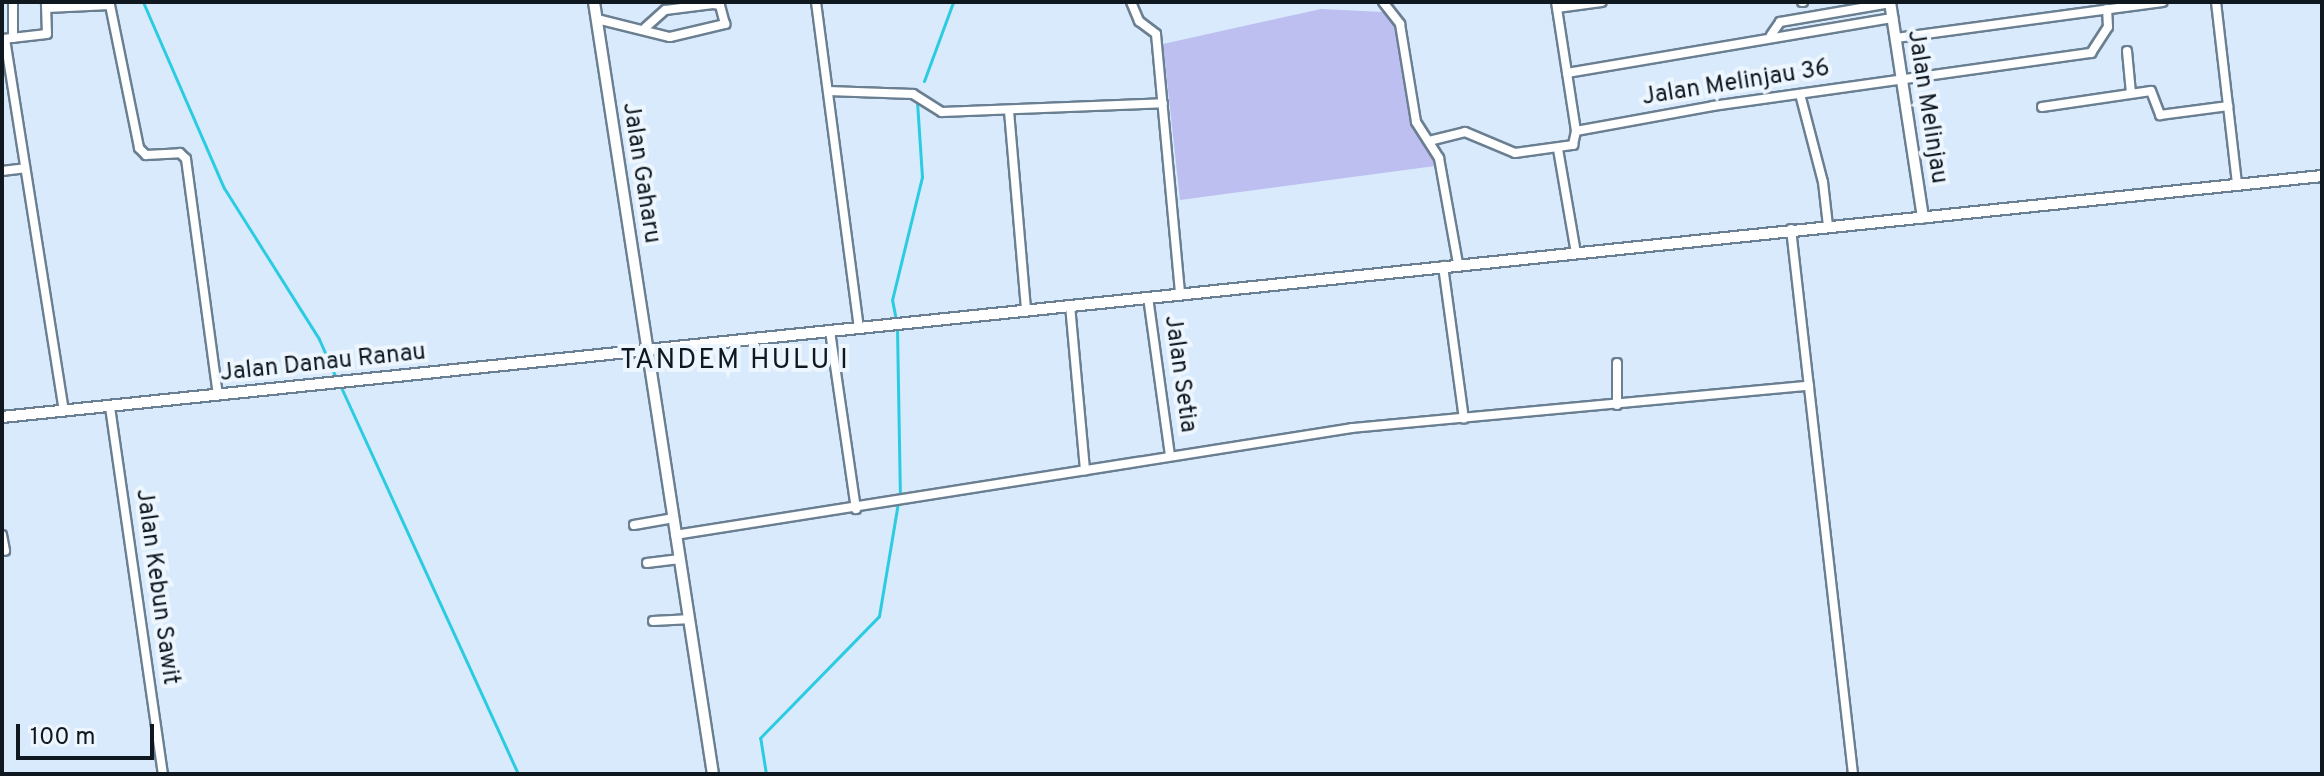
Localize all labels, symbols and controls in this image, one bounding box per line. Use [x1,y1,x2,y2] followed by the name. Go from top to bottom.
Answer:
[1900,28,1952,186] street label: Jalan Melinjau
[1640,55,1832,113] street label: Jalan Melinjau 36
[615,100,665,246] street label: Jalan Gaharu
[1157,314,1201,434] street label: Jalan Setia
[219,339,427,389] street label: Jalan Danau Ranau
[620,344,850,378] district label: TANDEM HULU I
[128,487,184,687] street label: Jalan Kebun Sawit
[20,708,158,758] scale bar
[30,723,96,753] text: 100 m

